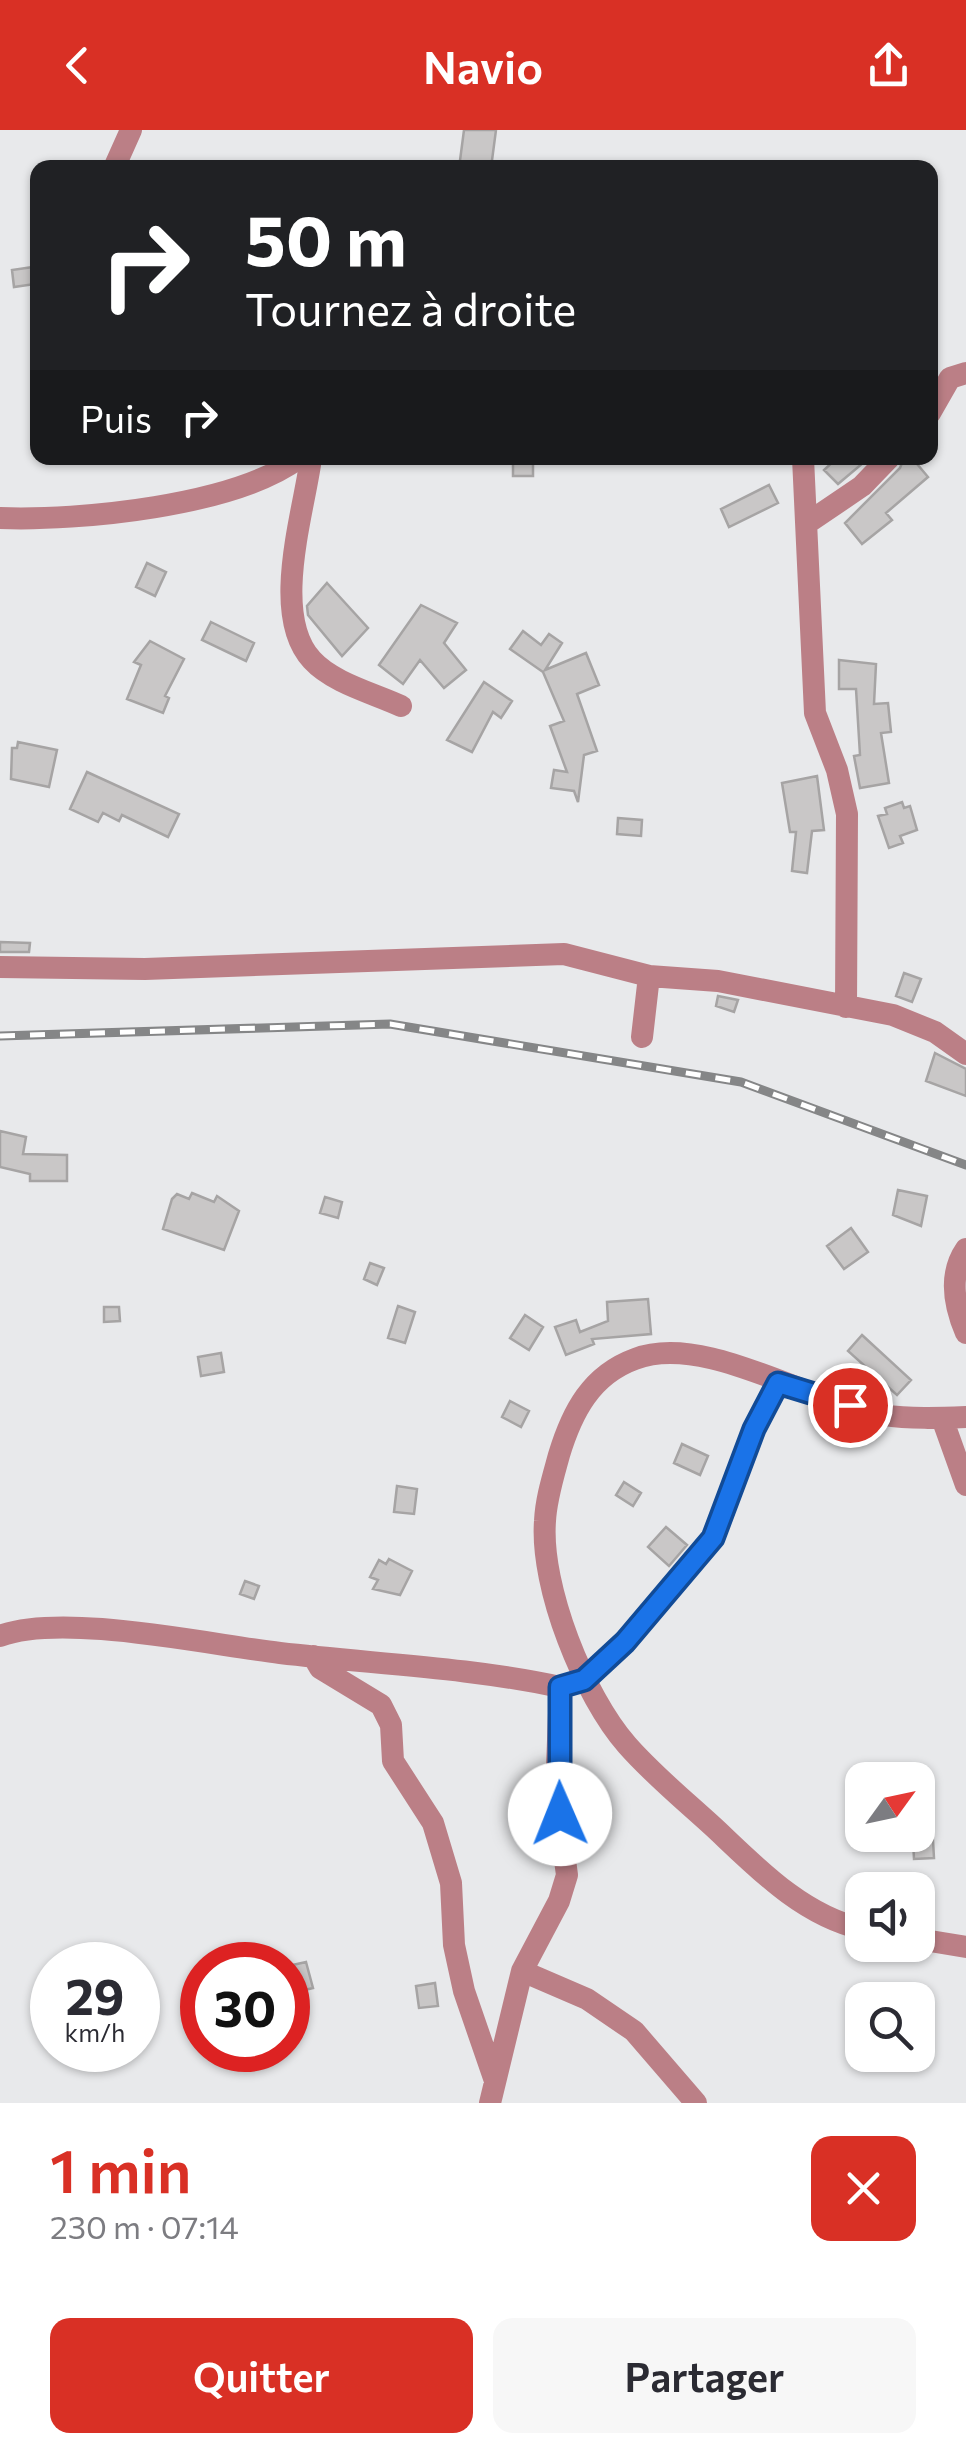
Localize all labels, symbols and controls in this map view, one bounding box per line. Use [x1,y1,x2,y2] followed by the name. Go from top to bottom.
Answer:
[50,38,105,93] icon: back
[423,38,543,93] text: Navio
[861,38,916,93] icon: share
[245,195,407,280] text: 50 m
[80,200,210,330] icon: right
[245,280,576,335] text: Tournez à droite
[172,390,227,445] icon: right
[80,394,152,441] text: Puis
[808,1363,893,1448] pin
[823,1378,878,1433] icon: arrive
[508,1762,612,1866] position arrow
[845,1762,935,1852] north arrow
[845,1762,935,2072] map controls
[845,1872,935,1962] button: sound
[180,1942,310,2072] speed limit sign: 30
[65,1964,124,2025] text: 29
[845,1982,935,2072] button: search
[65,2017,125,2047] text: km/h
[50,2132,191,2205] text: 1 min
[811,2136,916,2241] button: close
[50,2206,239,2246] text: 230 m · 07:14
[50,2318,473,2433] button: Quitter
[493,2318,916,2433] button: Partager

